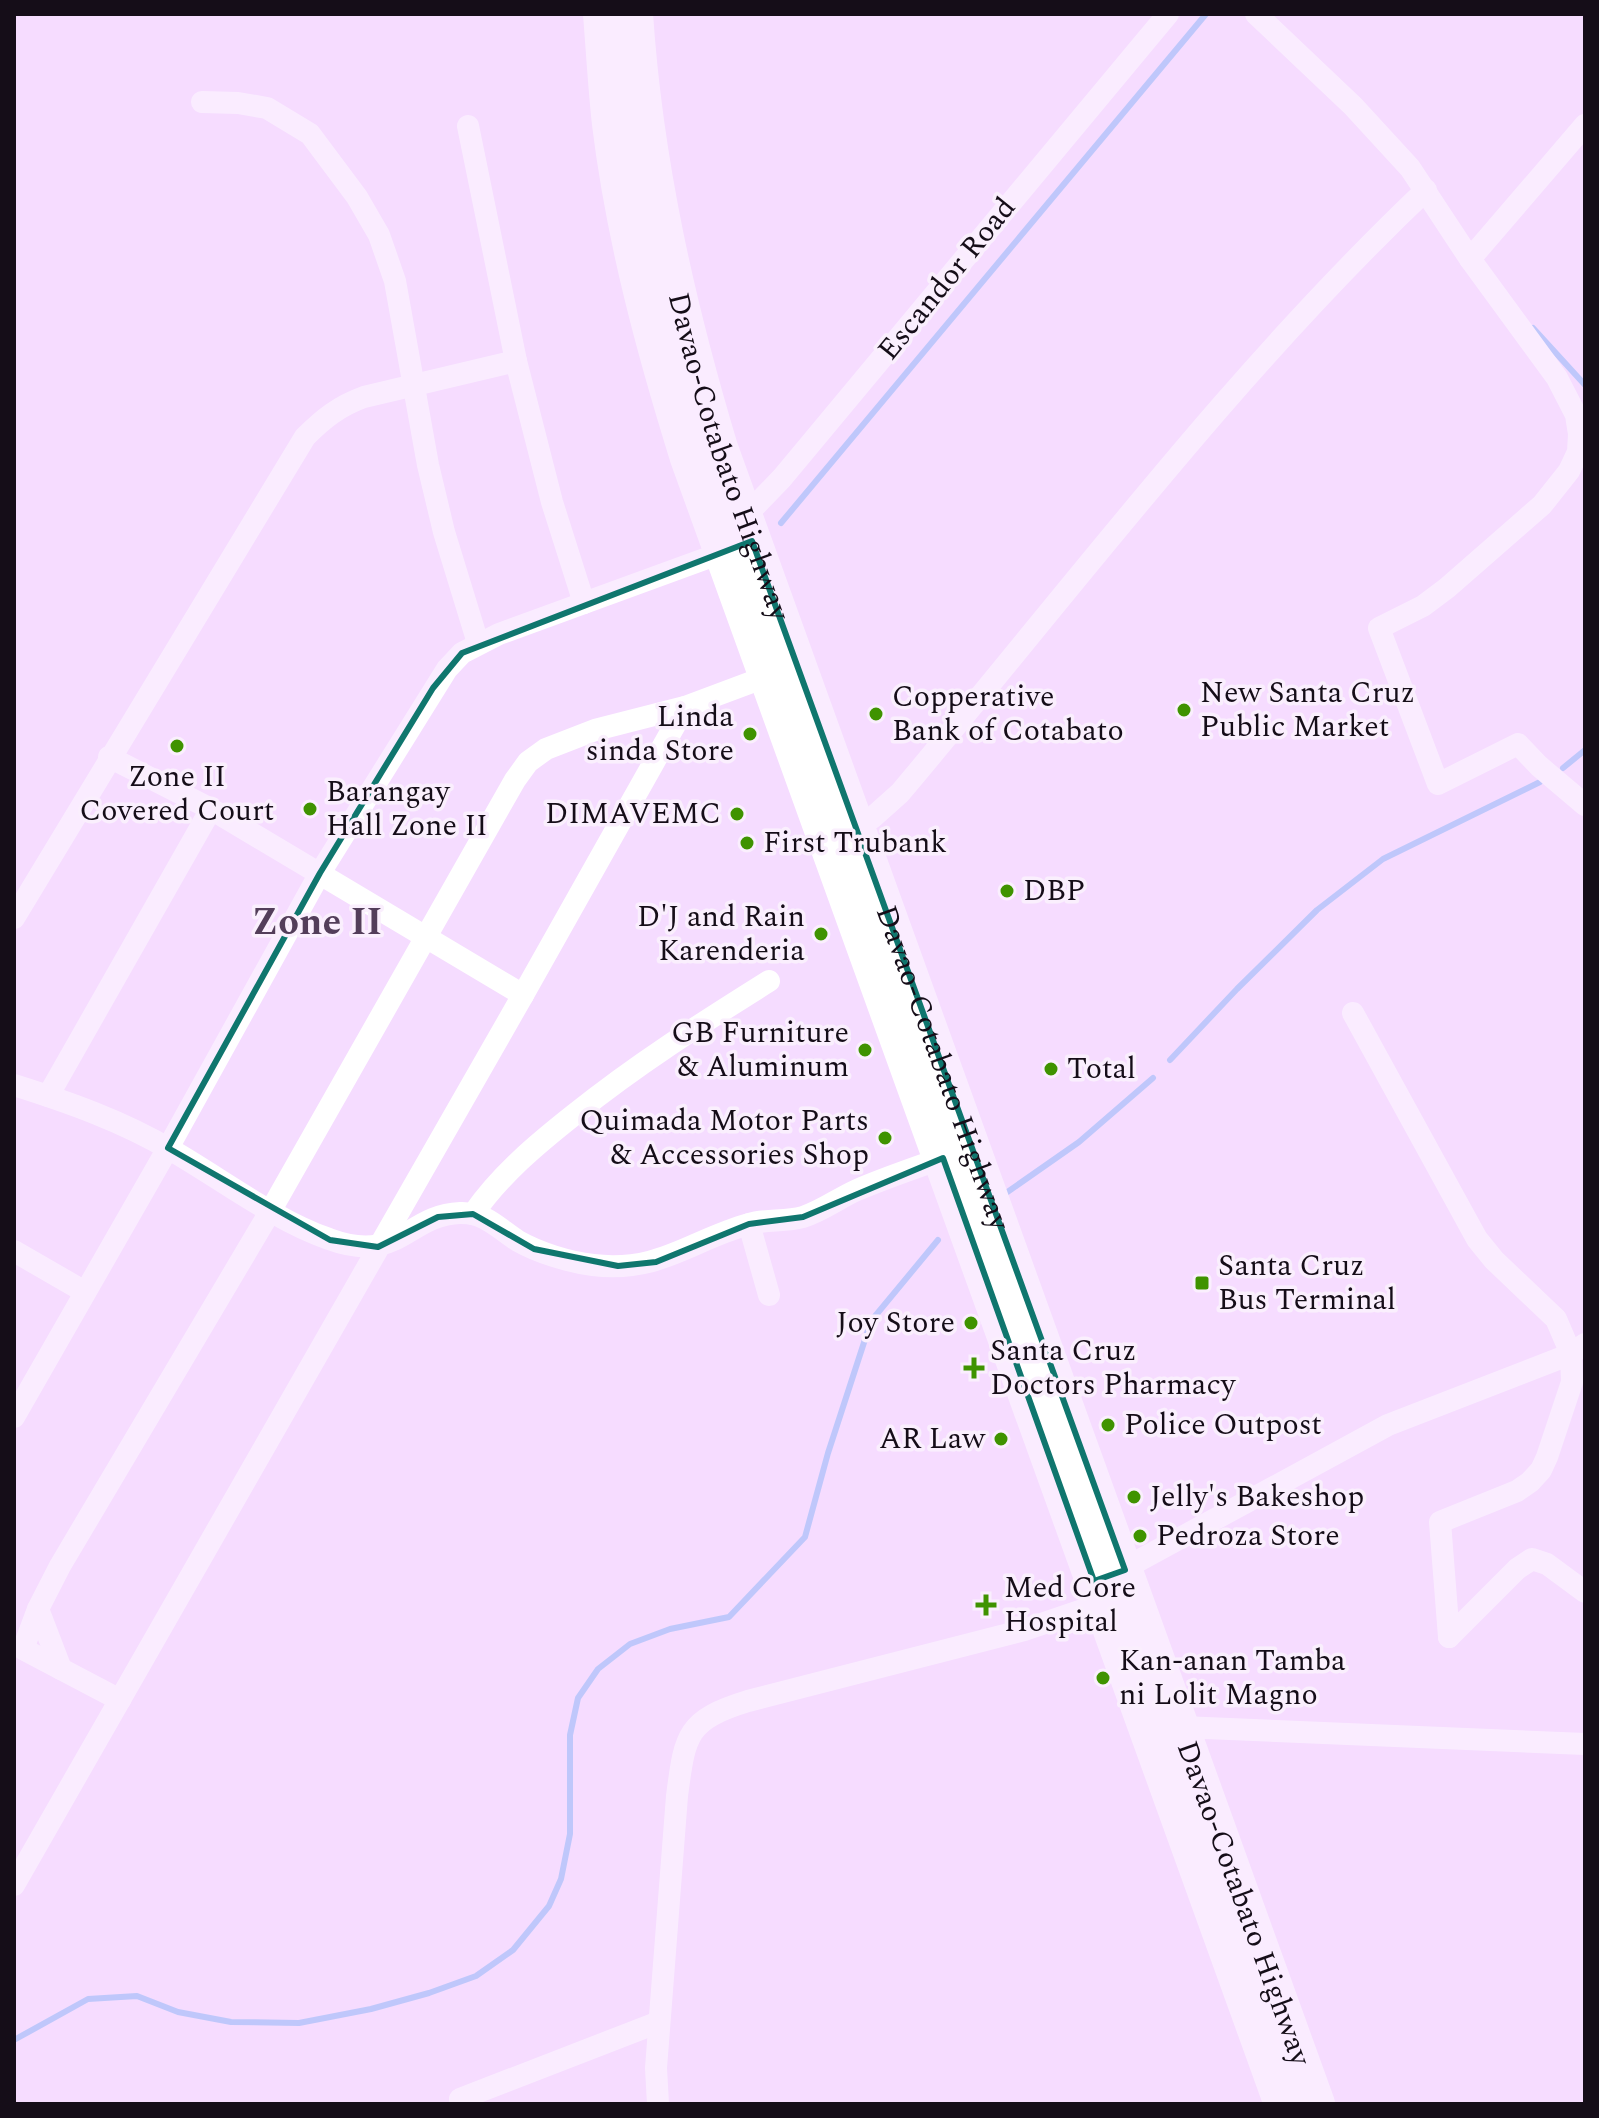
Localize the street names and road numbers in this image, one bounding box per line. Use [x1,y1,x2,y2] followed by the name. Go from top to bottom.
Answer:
[866,187,1028,371] street label: Escandor Road
[655,288,803,628] street label: Davao-Cotabato Highway
[863,899,1023,1238] street label: Davao-Cotabato Highway
[1164,1734,1324,2073] street label: Davao-Cotabato Highway

